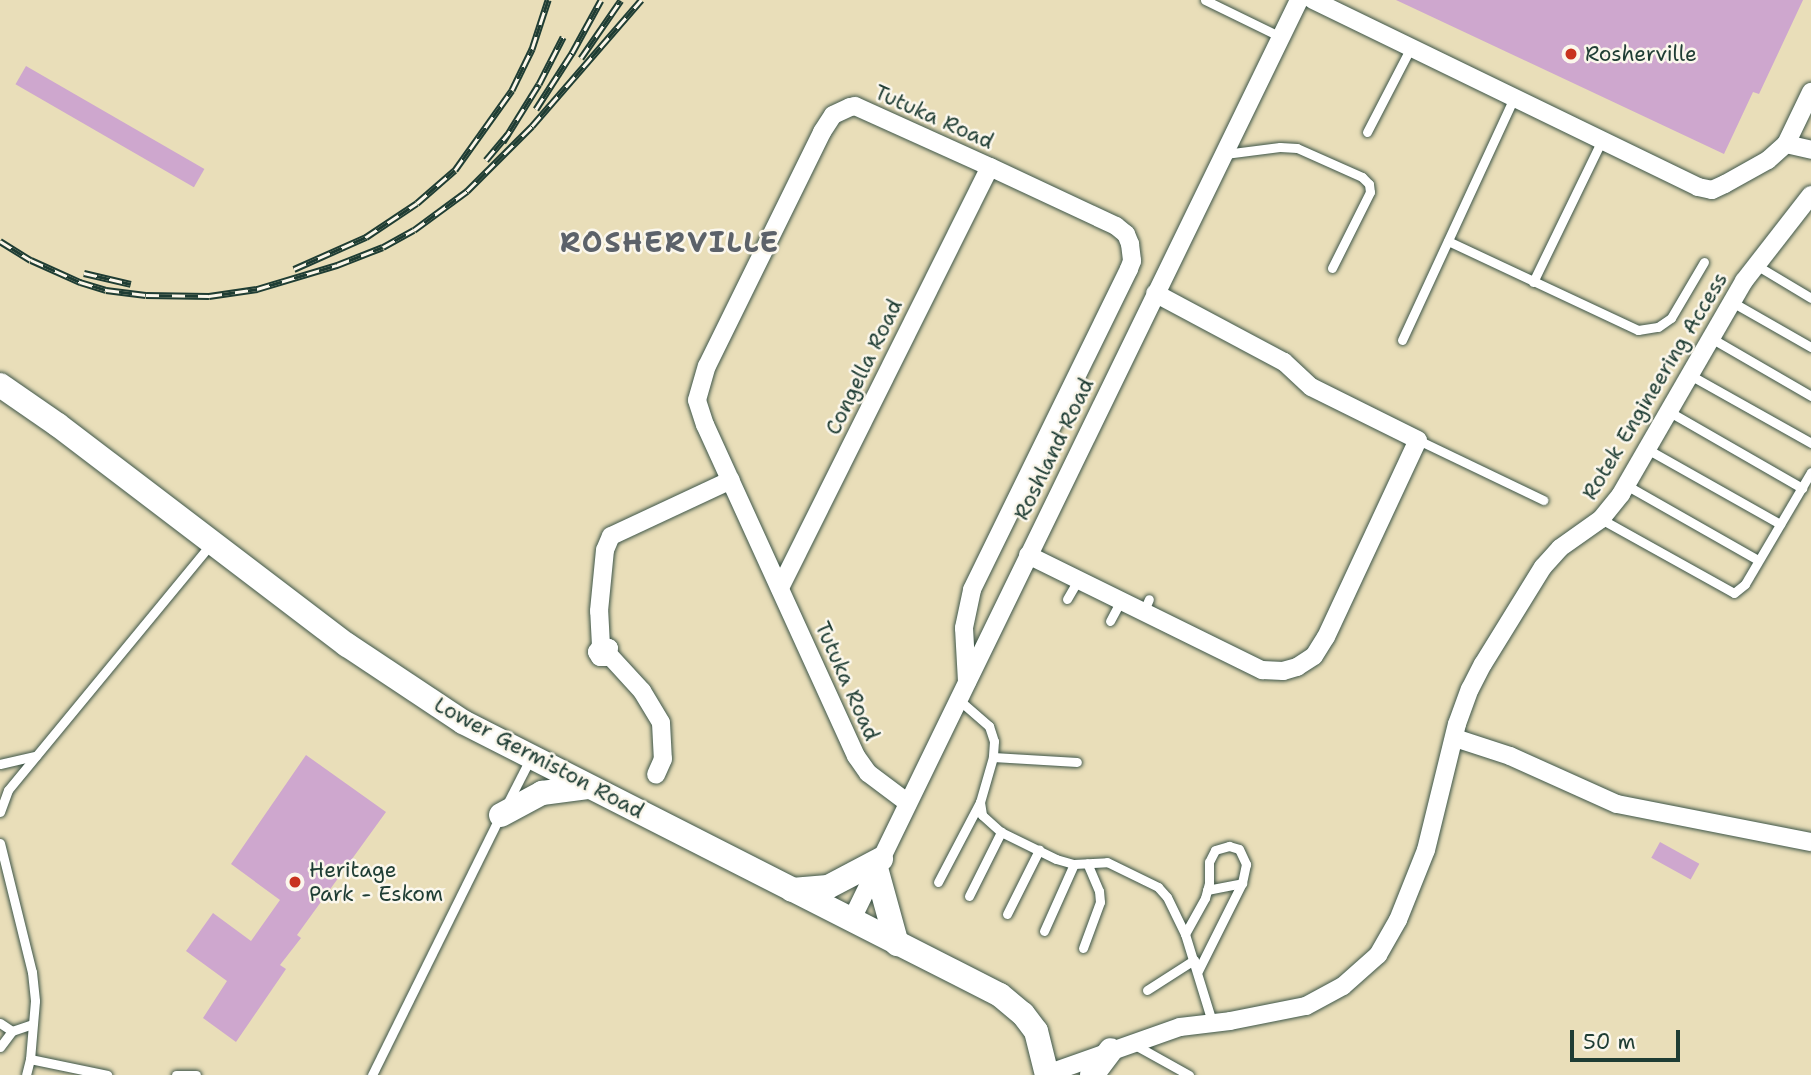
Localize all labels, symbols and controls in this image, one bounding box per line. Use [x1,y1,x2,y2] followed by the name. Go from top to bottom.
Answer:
[1585,41,1697,67] place label: Rosherville
[1563,46,1579,62] marker: Rosherville
[871,80,997,154] street label: Tutuka Road
[561,225,779,259] district label: ROSHERVILLE
[1577,268,1733,504] street label: Rotek Engineering Access
[820,295,908,439] street label: Congella Road
[1009,374,1099,524] street label: Roshland Road
[810,618,884,744] street label: Tutuka Road
[430,692,648,824] street label: Lower Germiston Road
[309,857,443,907] place label: Heritage Park - Eskom
[287,874,303,890] marker: Heritage Park - Eskom
[1573,1016,1683,1060] scale bar
[1583,1028,1636,1056] text: 50 m

